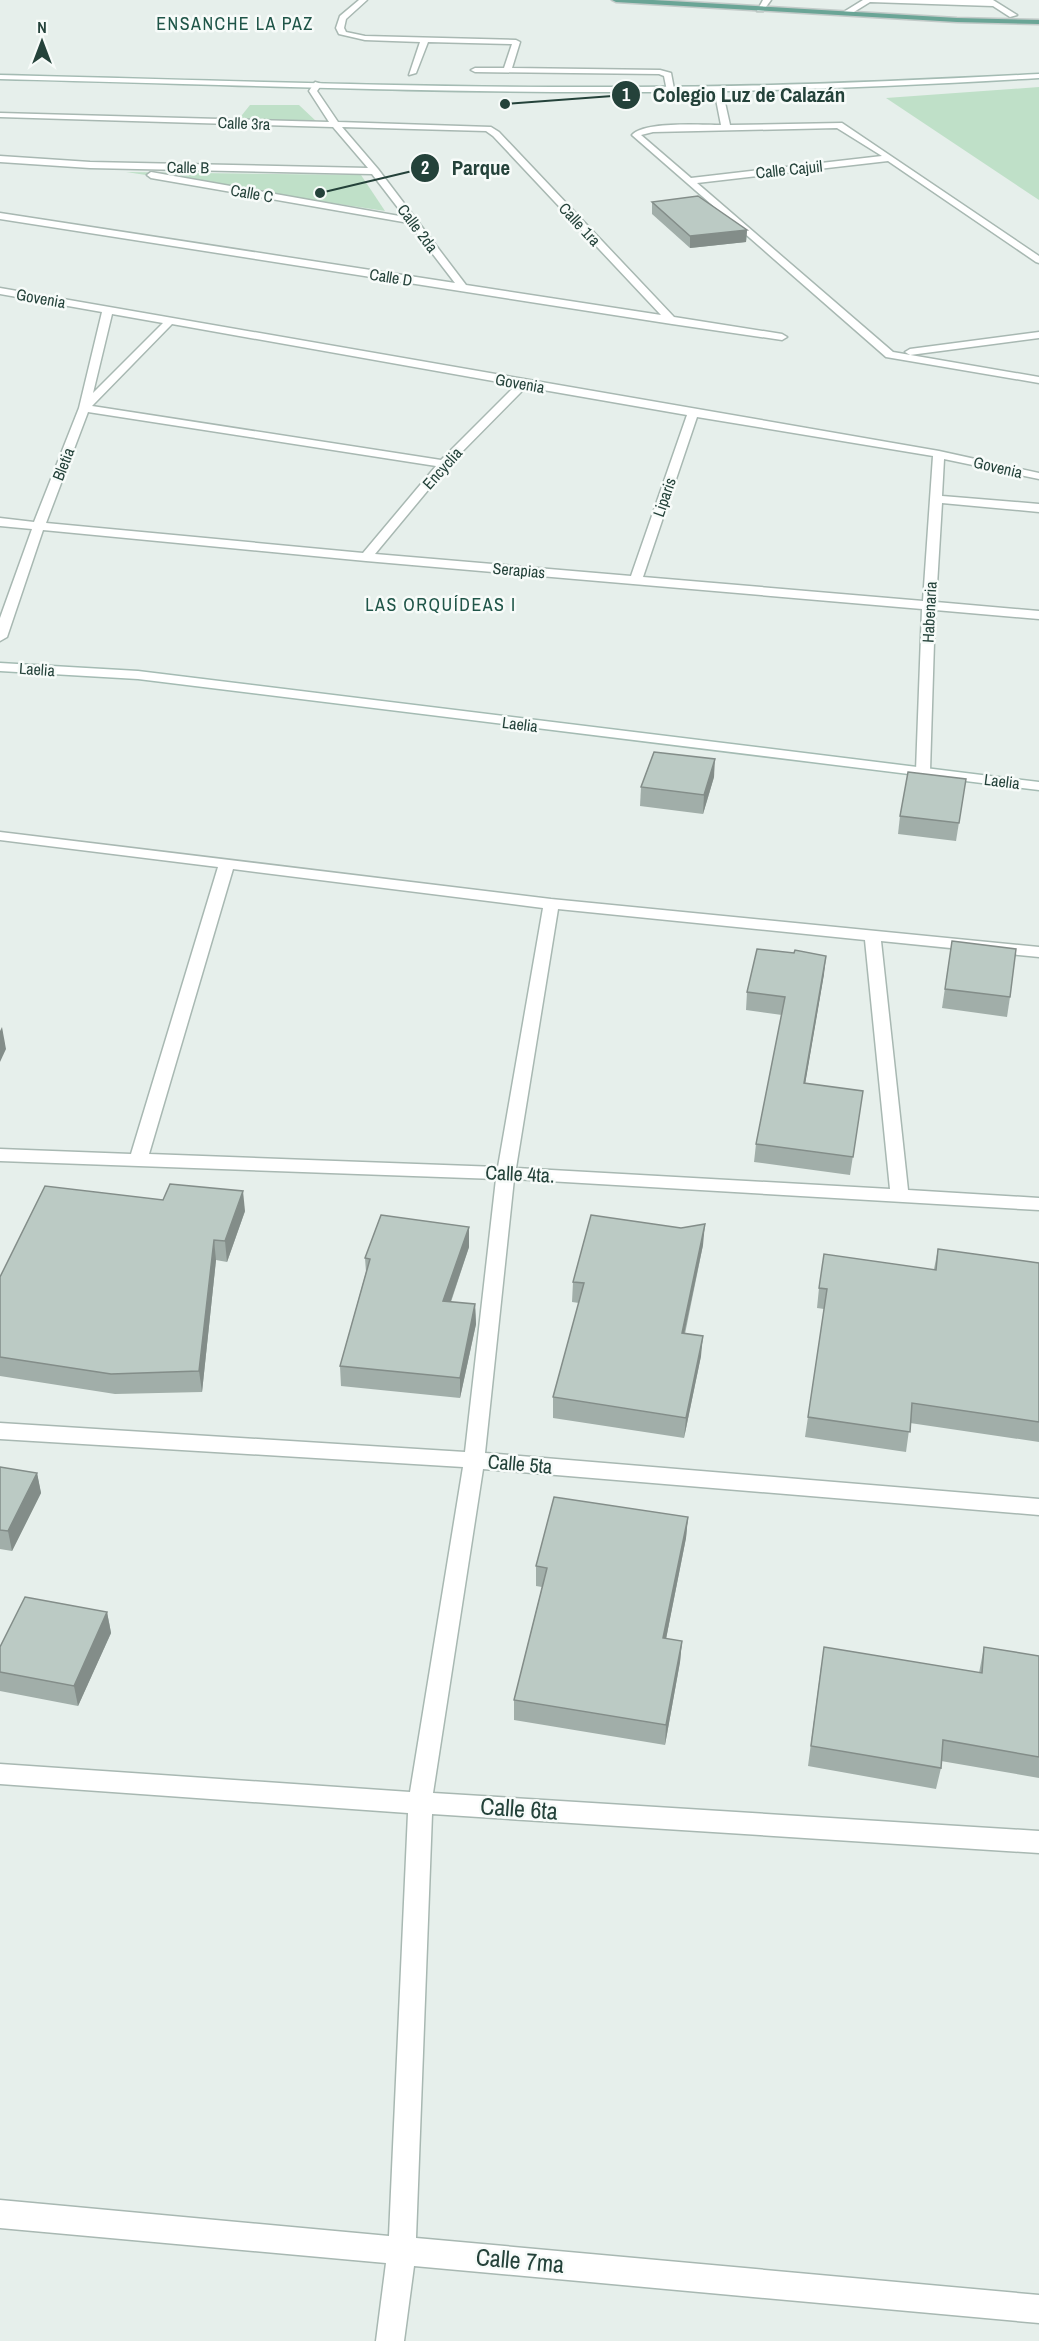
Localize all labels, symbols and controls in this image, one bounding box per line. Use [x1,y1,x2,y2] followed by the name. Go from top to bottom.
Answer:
[156,11,314,36] district label: ENSANCHE LA PAZ
[12,12,72,72] north arrow
[37,16,47,38] text: N
[611,76,858,115] callout: Colegio Luz de Calazán
[653,80,845,109] text: Colegio Luz de Calazán
[622,82,631,107] text: 1
[217,111,271,135] street label: Calle 3ra
[410,148,523,187] callout: Parque
[452,153,510,182] text: Parque
[421,155,429,180] text: 2
[754,155,824,183] street label: Calle Cajuil
[167,156,210,178] street label: Calle B
[229,178,275,208] street label: Calle C
[554,197,606,251] street label: Calle 1ra
[393,199,444,257] street label: Calle 2da
[368,263,414,291] street label: Calle D
[15,283,68,313] street label: Govenia
[494,368,547,398] street label: Govenia
[417,442,467,494] street label: Encyclia
[47,444,80,484] street label: Bletia
[971,451,1025,483] street label: Govenia
[647,474,681,520] street label: Liparis
[492,557,546,583] street label: Serapias
[916,580,942,643] street label: Habenaria
[365,592,517,617] district label: LAS ORQUÍDEAS I
[18,657,56,681] street label: Laelia
[501,711,540,737] street label: Laelia
[983,768,1022,794] street label: Laelia
[485,1158,555,1189] street label: Calle 4ta.
[487,1447,553,1480] street label: Calle 5ta
[479,1789,559,1827] street label: Calle 6ta
[475,2240,566,2280] street label: Calle 7ma

